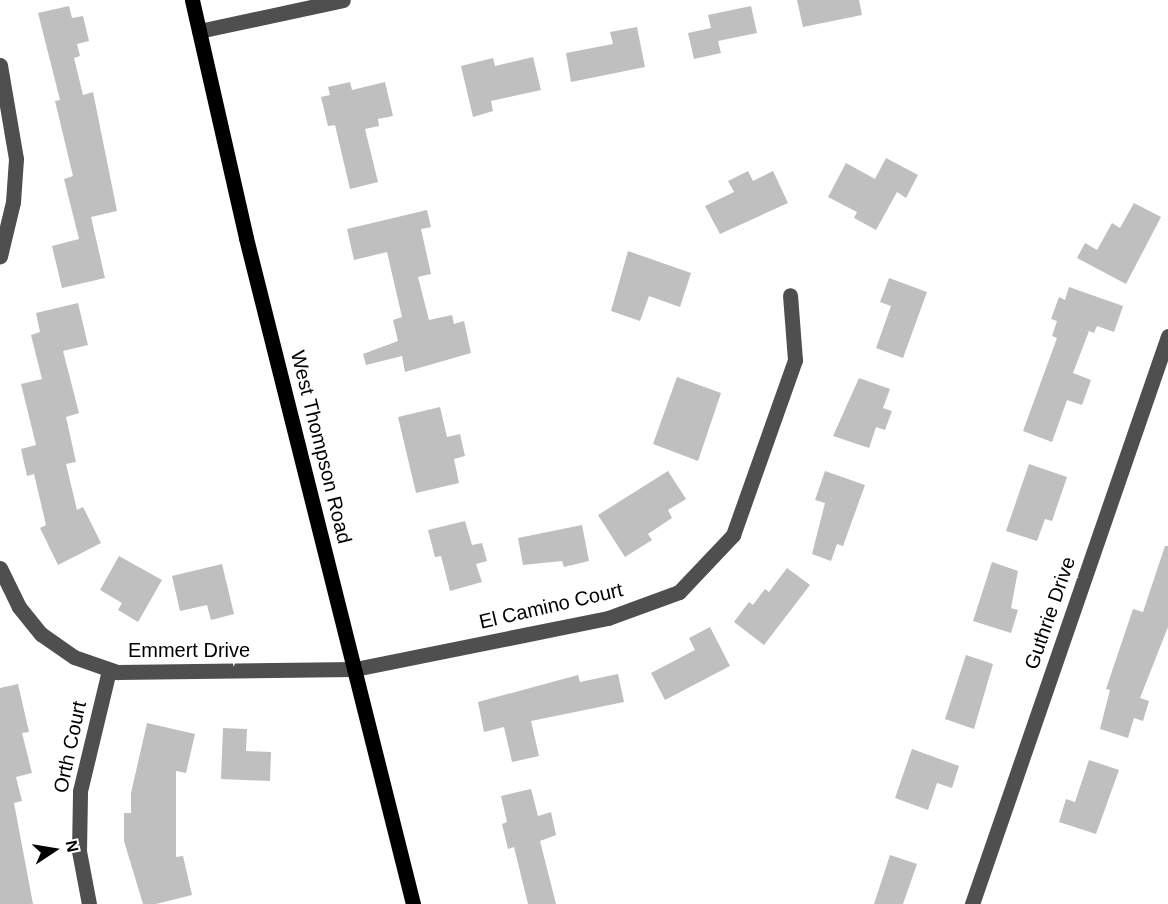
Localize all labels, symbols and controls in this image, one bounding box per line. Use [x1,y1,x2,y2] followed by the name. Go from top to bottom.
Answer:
[285,348,357,546] street label: West Thompson Road
[1019,553,1081,673] street label: Guthrie Drive
[477,578,625,634] street label: El Camino Court
[128,638,250,662] street label: Emmert Drive
[49,699,91,795] street label: Orth Court
[24,820,84,880] north arrow
[63,839,82,854] text: N

